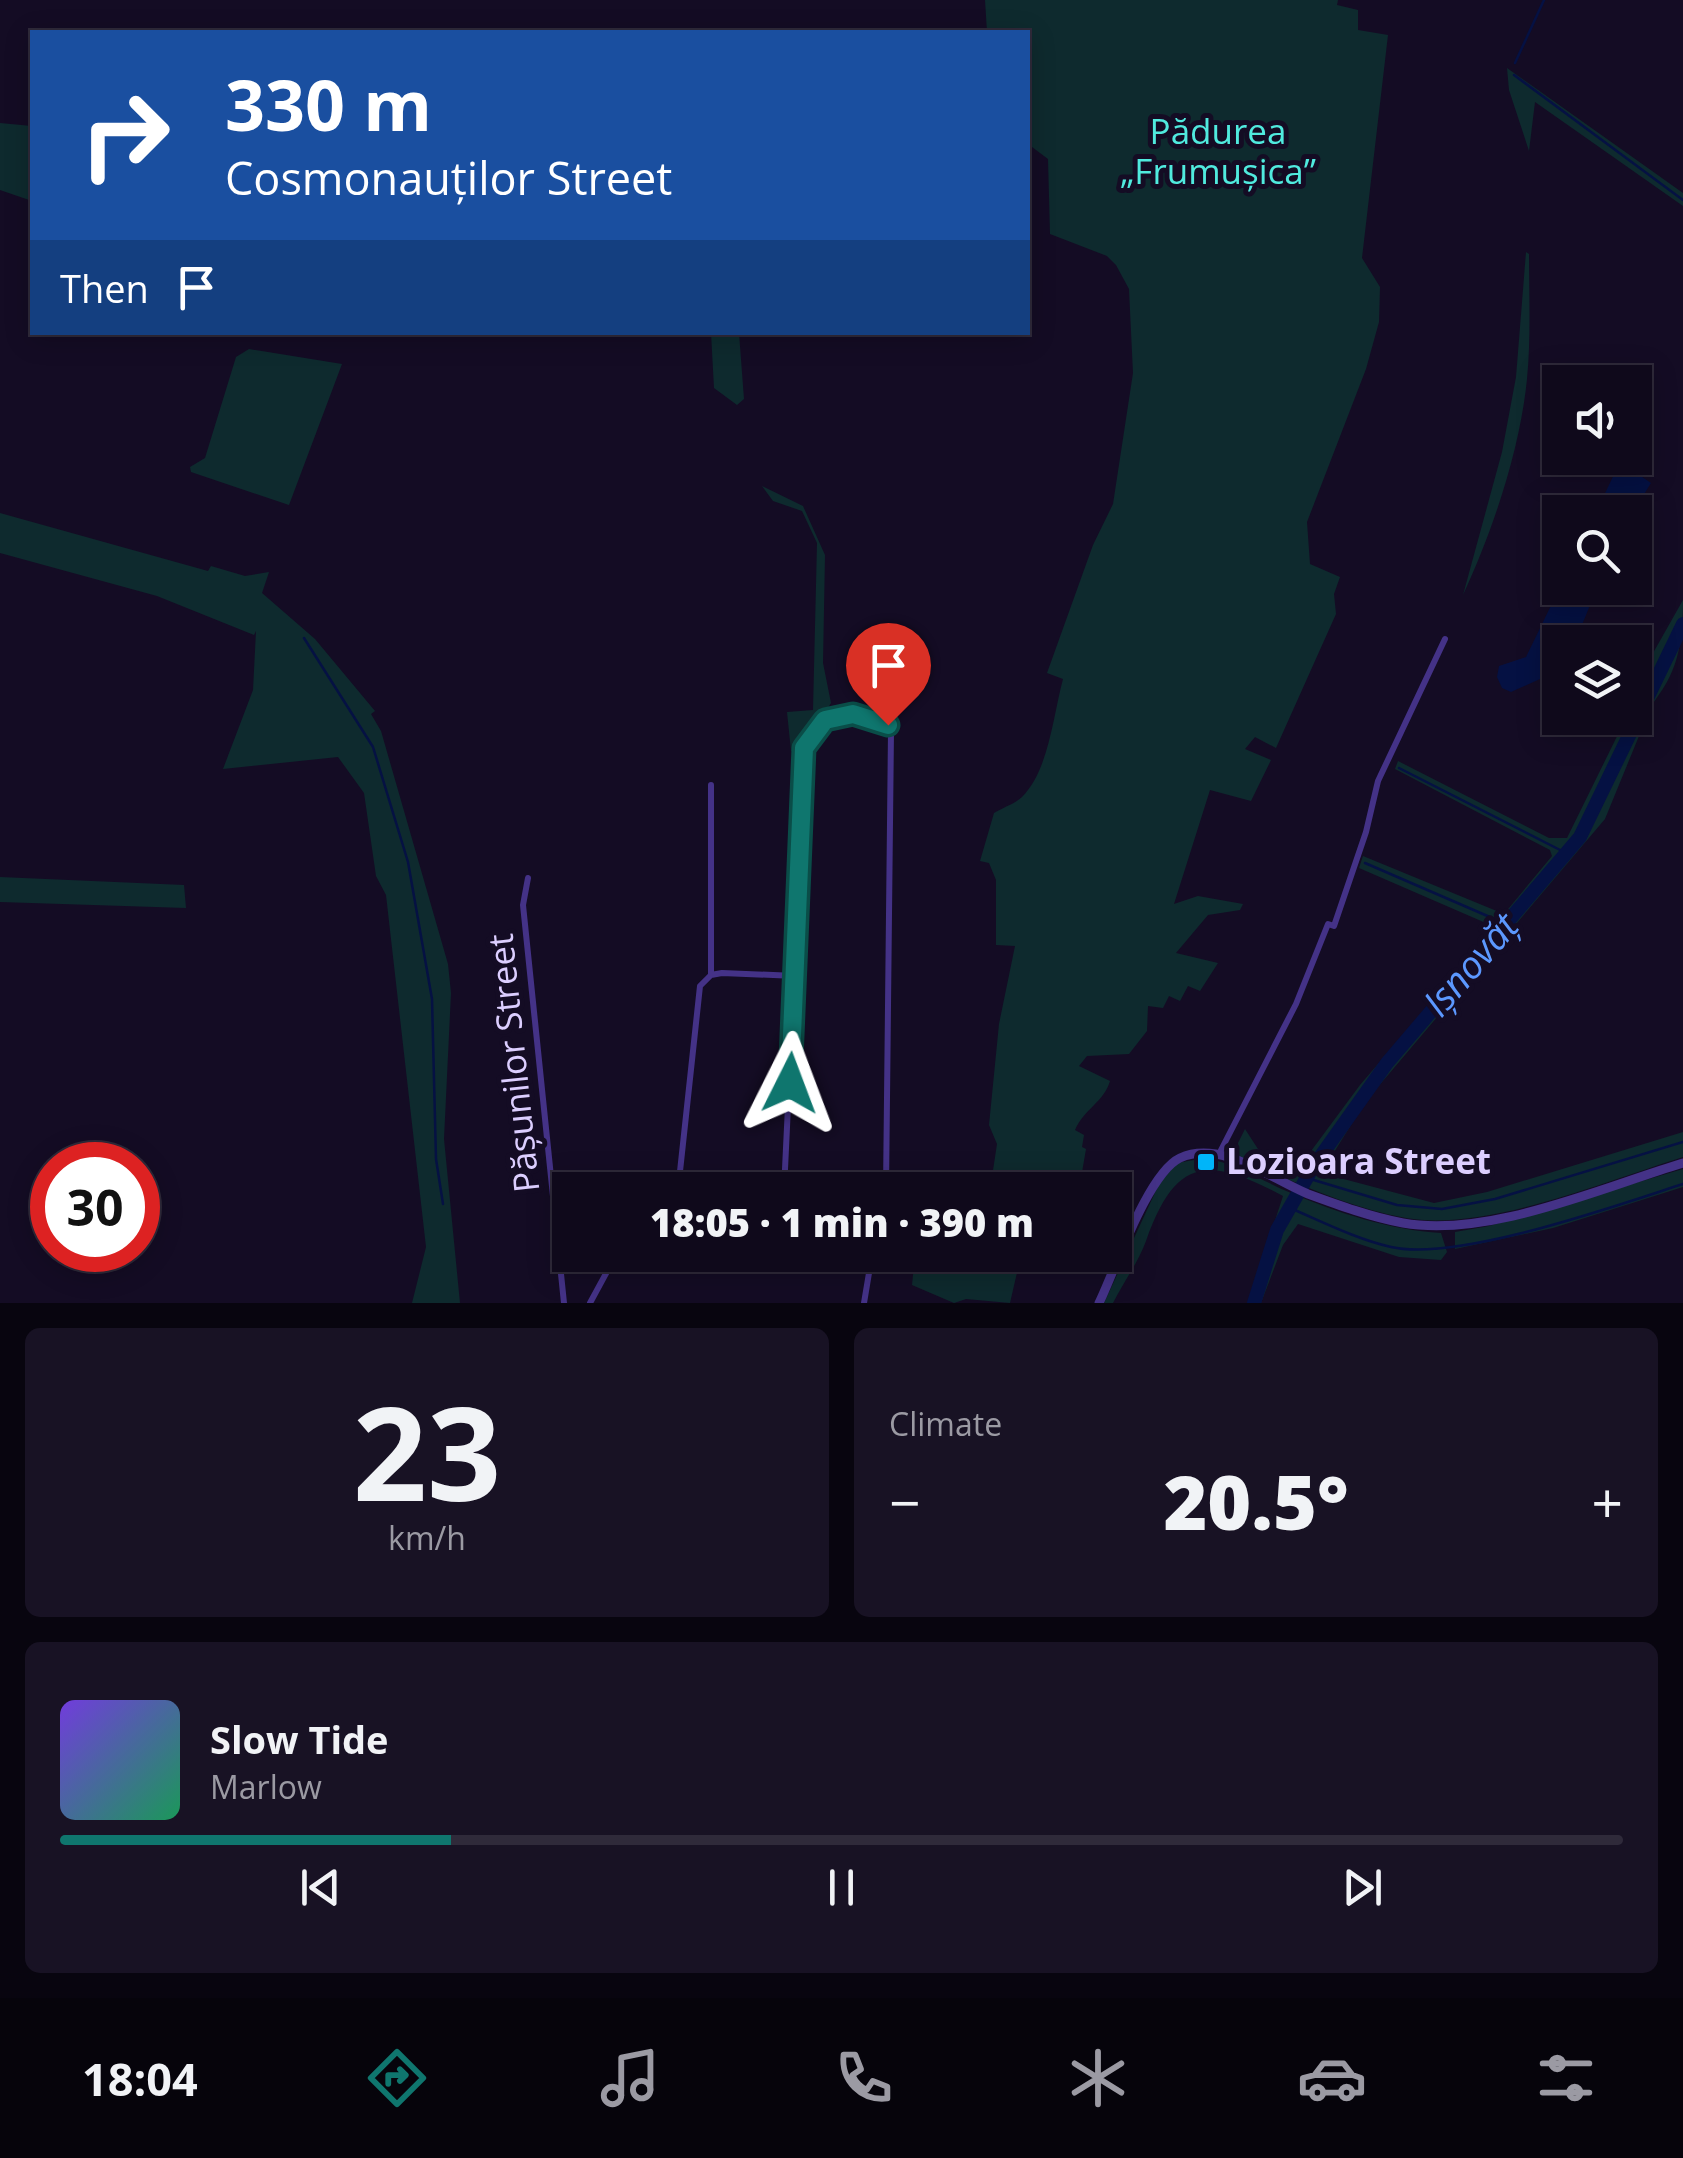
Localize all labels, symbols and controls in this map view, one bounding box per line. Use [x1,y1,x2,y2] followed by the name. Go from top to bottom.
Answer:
[225,56,432,152] text: 330 m
[60,70,190,200] icon: right
[1120,107,1316,194] park label: Pădurea „Frumușica”
[225,147,672,208] text: Cosmonauților Street
[169,260,224,315] icon: arrive
[60,262,149,314] text: Then
[1542,365,1652,735] map controls
[1542,365,1652,475] button: sound
[1542,495,1652,605] button: search
[846,623,931,726] pin
[1542,625,1652,735] button: layers
[861,638,916,693] icon: arrive
[1410,900,1530,1027] water label: Ișnovăț
[476,931,549,1195] street label: Pășunilor Street
[738,1031,842,1135] position arrow
[1226,1137,1491,1184] place label: Lozioara Street
[30,1142,160,1272] speed limit sign: 30
[1195,1151,1217,1173] marker: Lozioara Street
[650,1196,1034,1248] text: 18:05 · 1 min · 390 m
[353,1362,501,1539] text: 23
[889,1402,1002,1445] text: Climate
[1163,1450,1349,1552] text: 20.5°
[889,1464,920,1539] text: −
[1592,1464,1623,1539] text: +
[388,1516,466,1559] text: km/h
[210,1713,389,1765] text: Slow Tide
[210,1765,322,1808] text: Marlow
[293,1860,348,1915] icon: previous
[814,1860,869,1915] icon: pause
[1335,1860,1390,1915] icon: next
[362,2043,432,2113] icon: directions
[595,2043,665,2113] icon: music
[829,2043,899,2113] icon: phone
[1063,2043,1133,2113] icon: climate
[1297,2043,1367,2113] icon: car
[1531,2043,1601,2113] icon: filters
[82,2048,198,2109] text: 18:04

